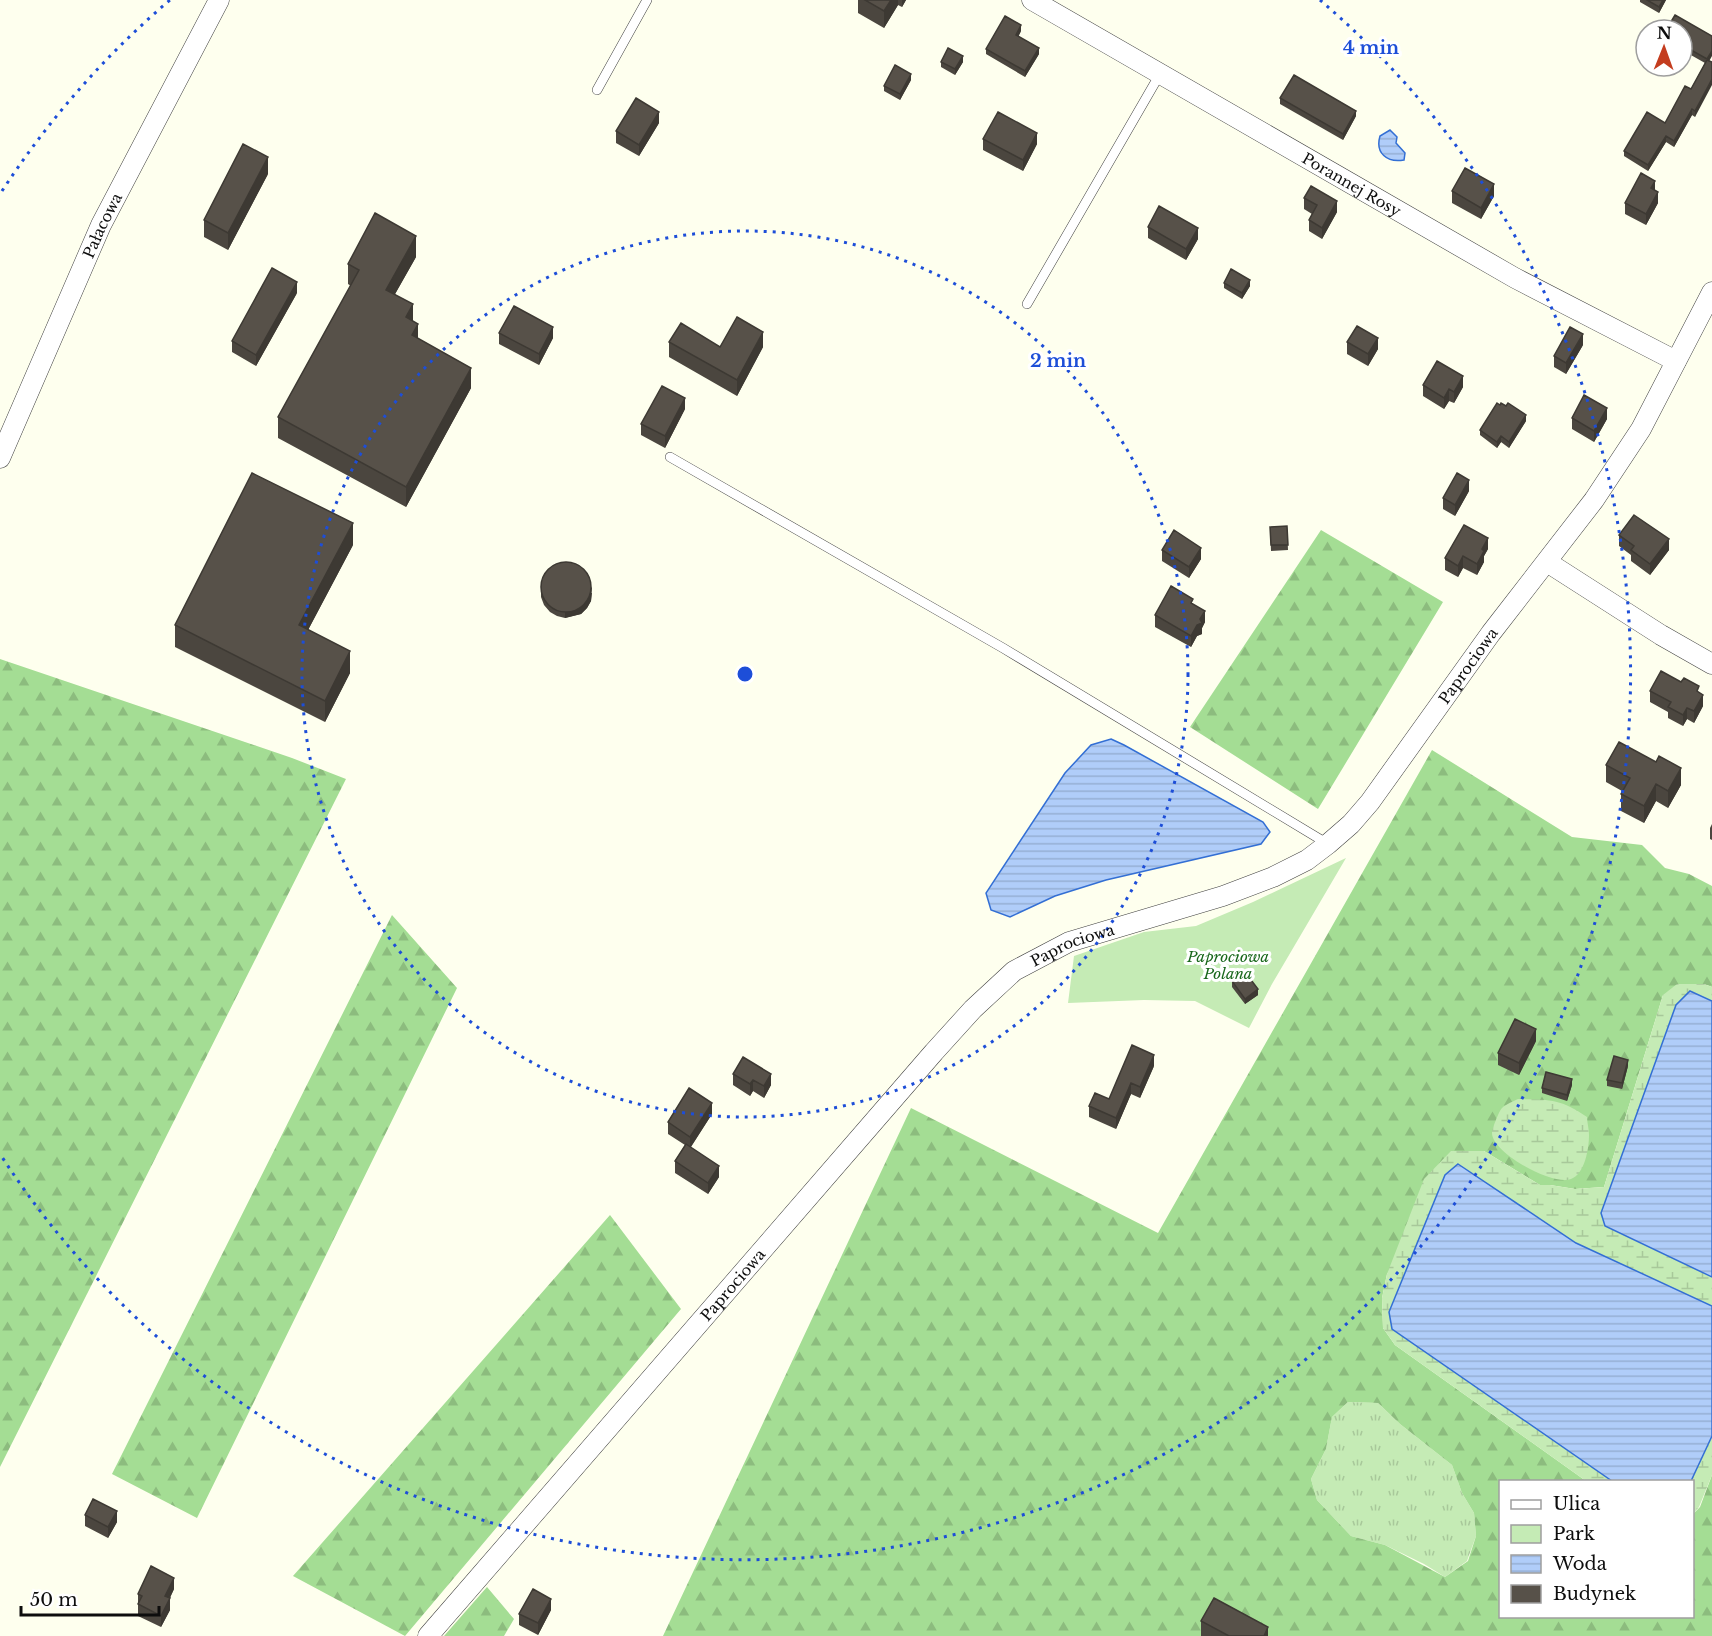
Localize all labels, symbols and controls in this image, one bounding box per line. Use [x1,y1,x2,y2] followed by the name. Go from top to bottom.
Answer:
[1634,18,1694,78] north arrow
[1657,23,1672,43] text: N
[1343,37,1399,59] text: 4 min
[1299,148,1405,220] street label: Porannej Rosy
[78,189,126,261] street label: Pałacowa
[1030,350,1086,372] text: 2 min
[1434,623,1502,707] street label: Paprociowa
[735,664,755,684] centre of rings
[1027,919,1117,970] street label: Paprociowa
[1186,947,1269,983] park label: Paprociowa Polana
[696,1244,769,1324] street label: Paprociowa
[1499,1480,1694,1618] legend
[1553,1493,1600,1515] text: Ulica
[1553,1523,1595,1545] text: Park
[1552,1553,1607,1575] text: Woda
[21,1579,159,1617] scale bar
[1553,1583,1636,1605] text: Budynek
[30,1589,78,1611] text: 50 m

